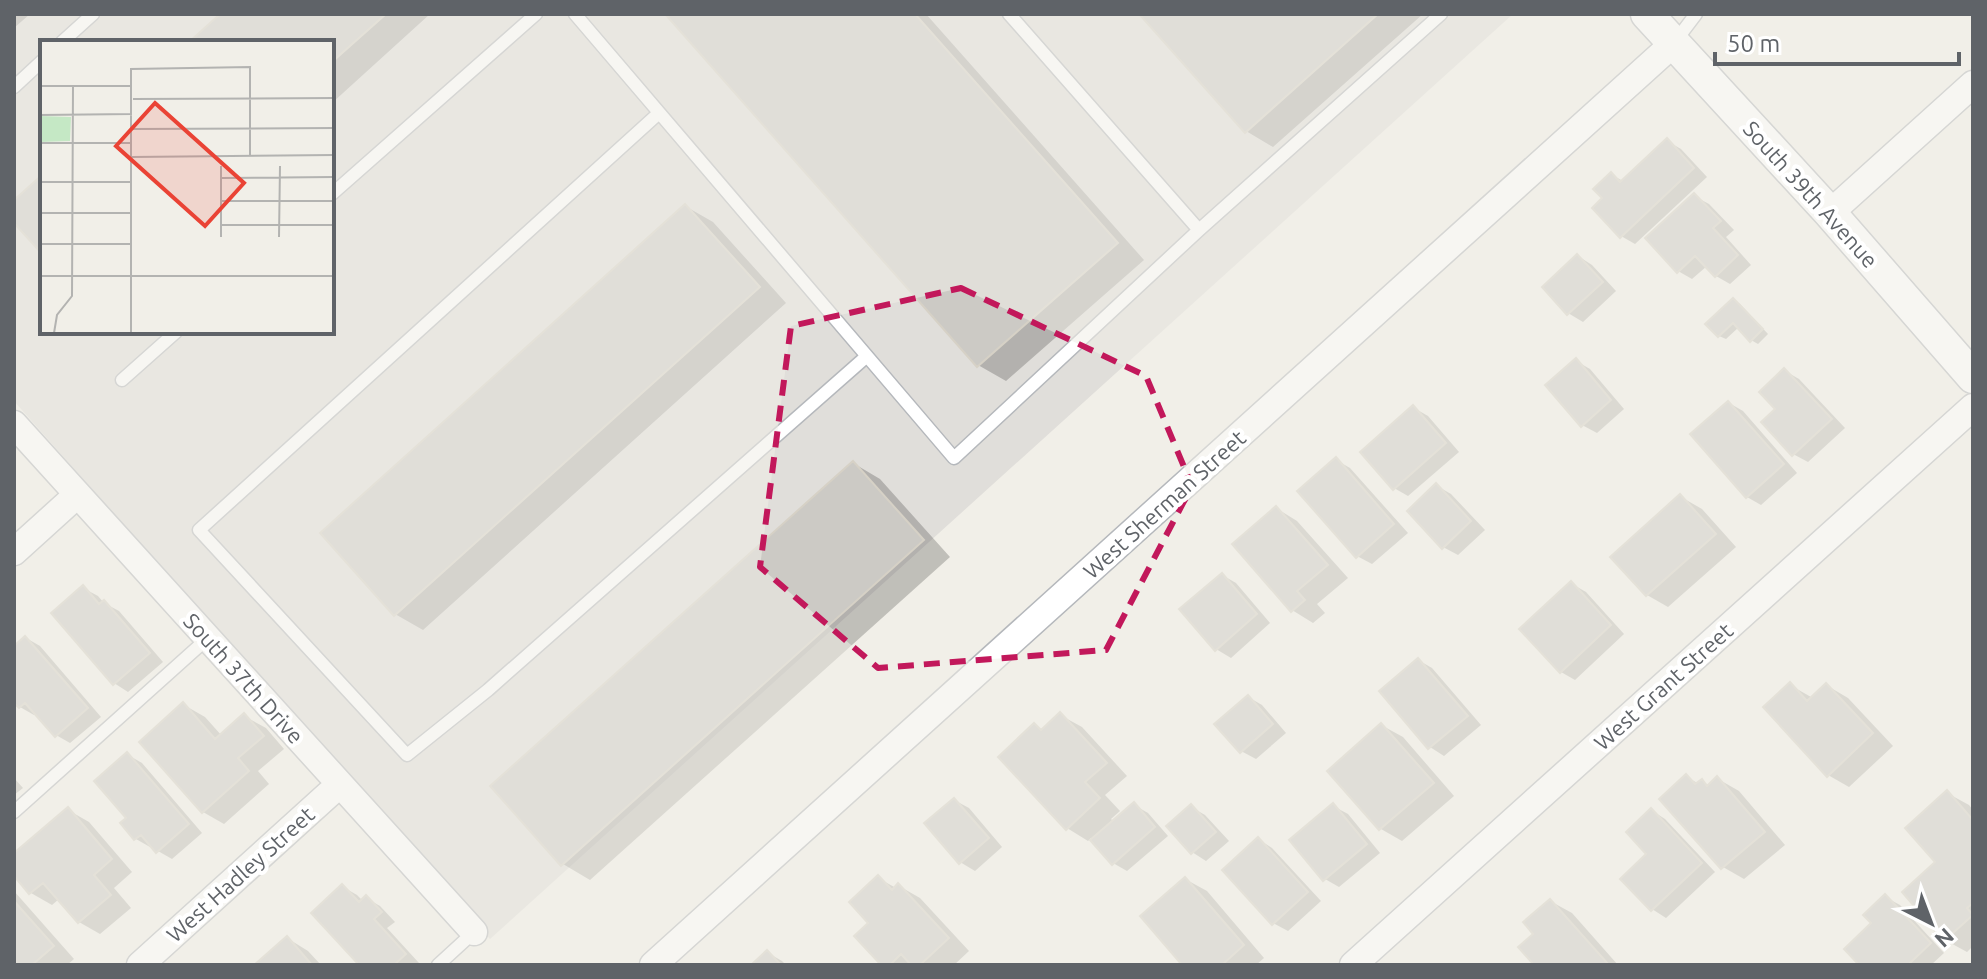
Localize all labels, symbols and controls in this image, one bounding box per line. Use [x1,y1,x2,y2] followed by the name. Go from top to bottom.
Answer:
[1715,16,1959,66] scale bar
[1727,30,1780,57] text: 50 m
[40,40,334,334] inset map
[1739,116,1883,272] street label: South 39th Avenue
[1078,424,1250,583] street label: West Sherman Street
[179,608,309,748] street label: South 37th Drive
[1589,617,1737,755] street label: West Grant Street
[161,801,319,947] street label: West Hadley Street
[1891,883,1971,963] north arrow
[1930,923,1959,953] text: N

